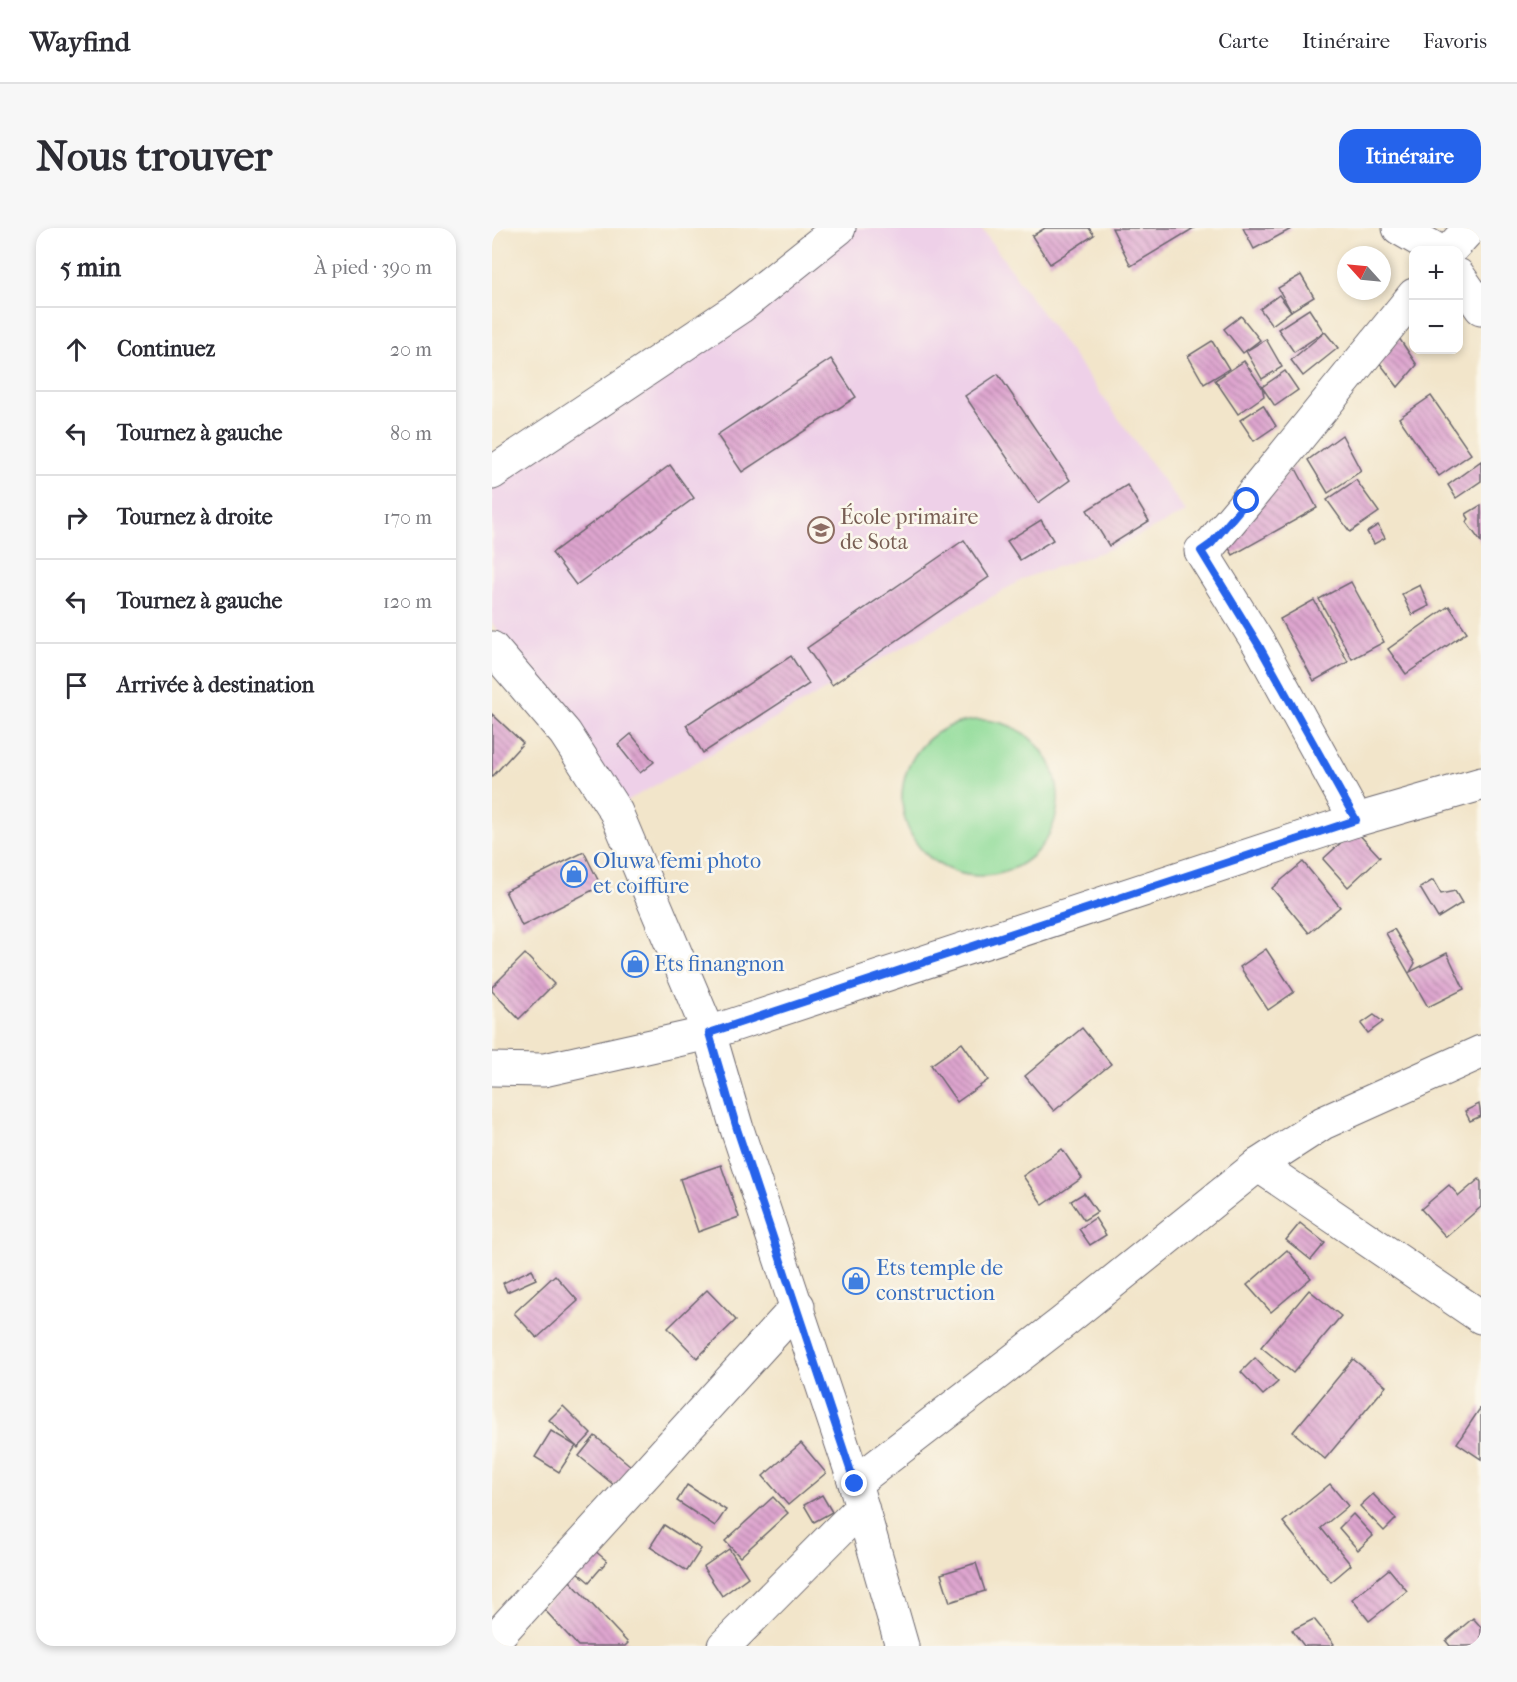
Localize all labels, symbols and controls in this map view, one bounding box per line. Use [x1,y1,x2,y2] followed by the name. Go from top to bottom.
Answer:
[30,25,130,58] text: Wayfind
[1218,29,1269,53] text: Carte
[1302,29,1390,53] text: Itinéraire
[1423,29,1487,53] text: Favoris
[1339,129,1481,183] button: Itinéraire
[36,132,272,181] text: Nous trouver
[1337,246,1391,300] north arrow
[1409,246,1463,354] map controls
[1409,246,1463,300] button: +
[60,252,121,283] text: 5 min
[314,256,432,279] text: À pied · 390 m
[1409,300,1463,354] button: −
[60,333,93,366] icon: ahead
[117,336,215,362] text: Continuez
[390,338,432,361] text: 20 m
[60,417,93,450] icon: left
[117,420,282,446] text: Tournez à gauche
[390,422,432,445] text: 80 m
[1233,487,1259,513] route start
[60,501,93,534] icon: right
[840,503,978,555] place label: École primaire de Sota
[117,504,273,530] text: Tournez à droite
[383,506,432,529] text: 170 m
[806,515,836,545] school or university icon: École primaire de Sota
[60,585,93,618] icon: left
[117,588,282,614] text: Tournez à gauche
[383,590,432,613] text: 120 m
[60,669,93,702] icon: arrive
[117,672,314,698] text: Arrivée à destination
[593,848,761,899] place label: Oluwa femi photo et coiffure
[559,859,589,889] shop icon: Oluwa femi photo et coiffure
[620,949,650,979] shop icon: Ets finangnon
[654,951,785,977] place label: Ets finangnon
[876,1255,1003,1306] place label: Ets temple de construction
[841,1266,871,1296] shop icon: Ets temple de construction
[841,1470,867,1496] route end

